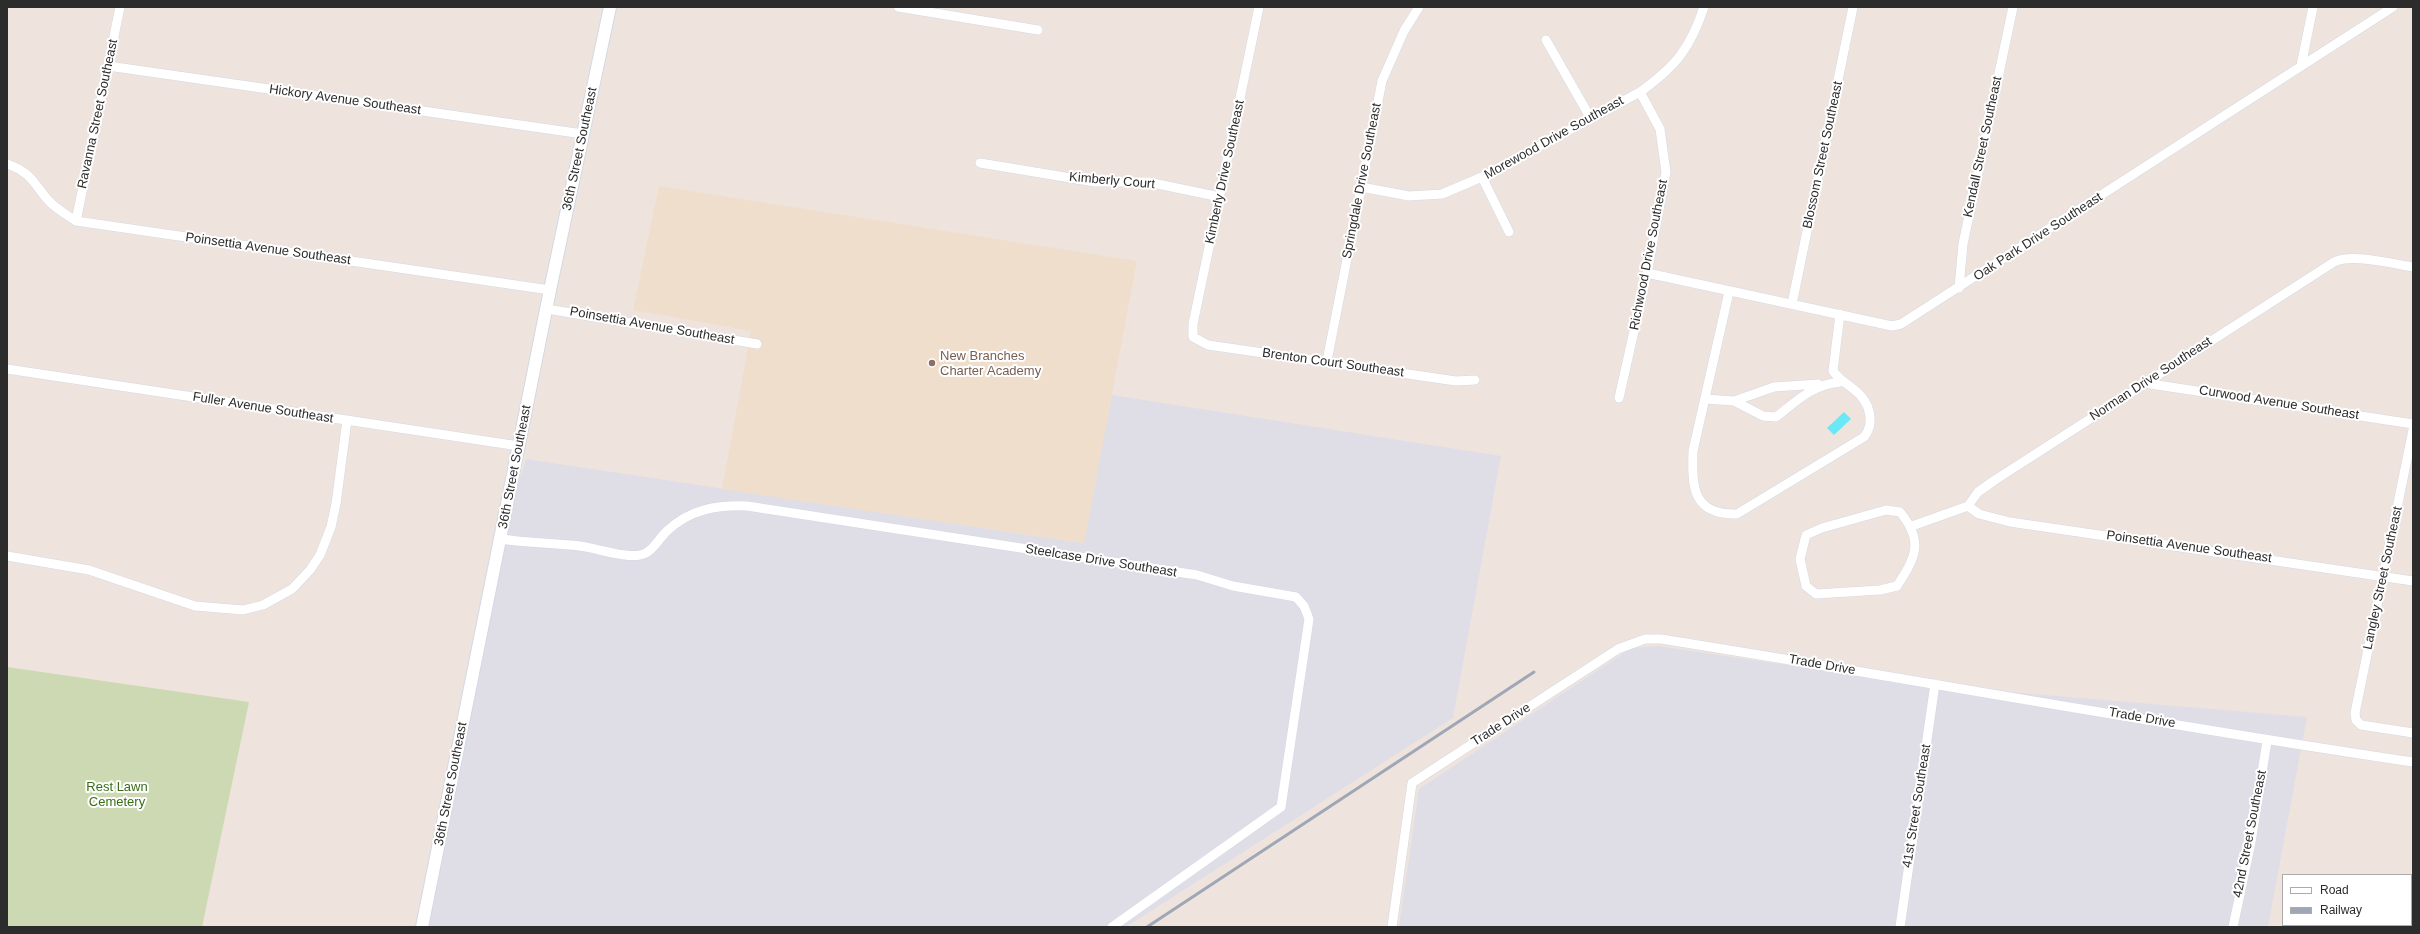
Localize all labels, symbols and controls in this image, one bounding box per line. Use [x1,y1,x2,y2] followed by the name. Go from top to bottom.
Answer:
[75,38,121,190] street label: Ravanna Street Southeast
[1960,75,2006,219] street label: Kendall Street Southeast
[1800,80,1846,230] street label: Blossom Street Southeast
[268,82,422,118] street label: Hickory Avenue Southeast
[559,86,601,212] street label: 36th Street Southeast
[1482,93,1626,183] street label: Morewood Drive Southeast
[1202,99,1248,245] street label: Kimberly Drive Southeast
[1339,102,1385,260] street label: Springdale Drive Southeast
[1069,169,1155,193] street label: Kimberly Court
[1627,178,1671,332] street label: Richwood Drive Southeast
[1971,190,2105,284] street label: Oak Park Drive Southeast
[184,230,352,268] street label: Poinsettia Avenue Southeast
[569,304,735,348] street label: Poinsettia Avenue Southeast
[2087,334,2215,424] street label: Norman Drive Southeast
[1261,345,1405,381] street label: Brenton Court Southeast
[940,348,1041,379] place label: New Branches Charter Academy
[927,358,937,368] marker: New Branches Charter Academy
[2198,383,2360,423] street label: Curwood Avenue Southeast
[192,389,334,427] street label: Fuller Avenue Southeast
[495,404,535,530] street label: 36th Street Southeast
[2360,505,2406,651] street label: Langley Street Southeast
[2105,528,2273,566] street label: Poinsettia Avenue Southeast
[1024,541,1178,581] street label: Steelcase Drive Southeast
[1787,651,1857,679] street label: Trade Drive
[1468,700,1534,750] street label: Trade Drive
[2107,704,2177,732] street label: Trade Drive
[431,721,471,847] street label: 36th Street Southeast
[1900,743,1934,869] street label: 41st Street Southeast
[2230,769,2270,899] street label: 42nd Street Southeast
[86,779,148,810] park label: Rest Lawn Cemetery
[2282,874,2412,926] legend
[2320,883,2349,897] text: Road
[2320,903,2362,917] text: Railway

